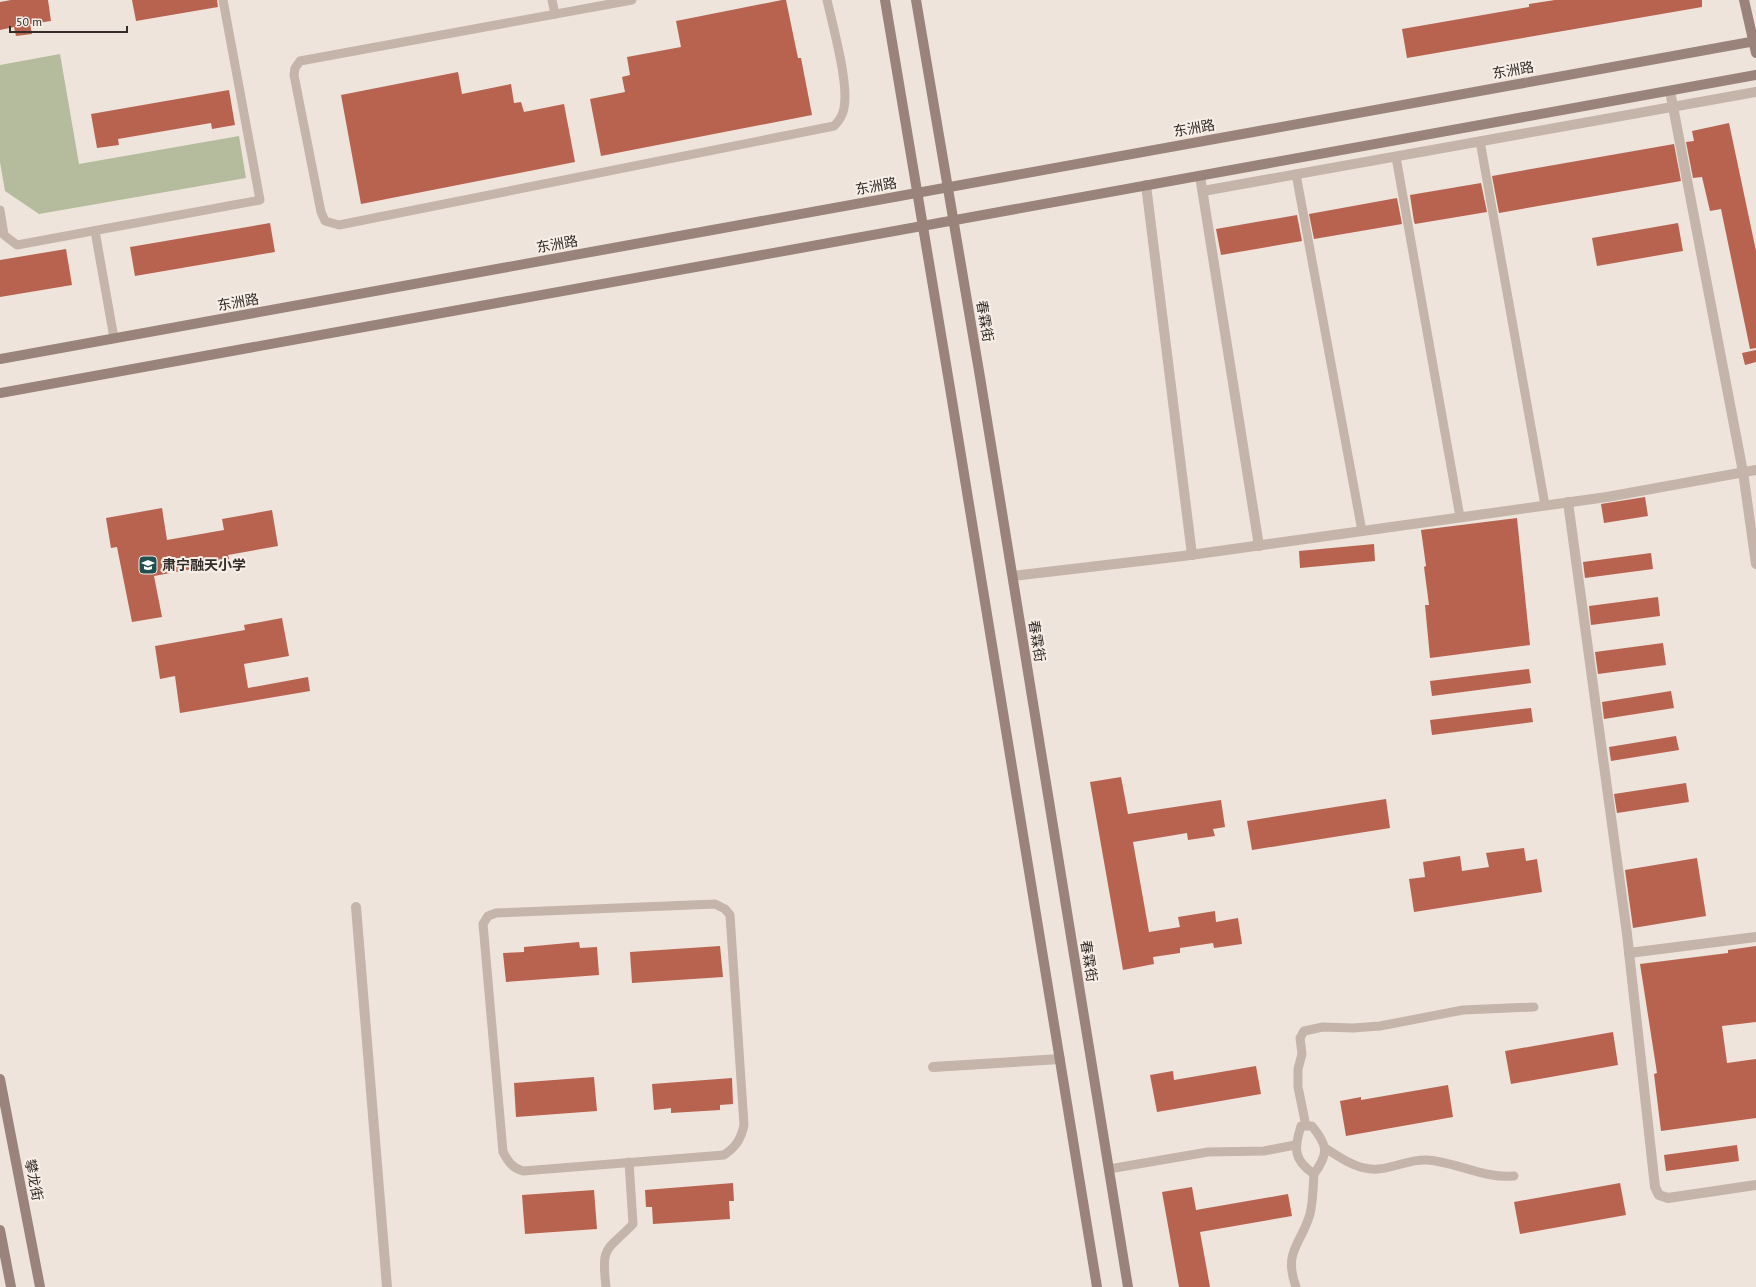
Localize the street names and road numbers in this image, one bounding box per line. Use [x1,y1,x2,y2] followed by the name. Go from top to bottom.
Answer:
[1491,57,1535,83] street label: 东洲路
[1172,115,1216,141] street label: 东洲路
[854,173,898,199] street label: 东洲路
[535,231,579,257] street label: 东洲路
[216,289,260,315] street label: 东洲路
[972,299,998,343] street label: 春霖街
[1025,619,1049,663] street label: 春霖街
[1077,939,1101,983] street label: 春霖街
[21,1158,47,1202] street label: 攀龙街

